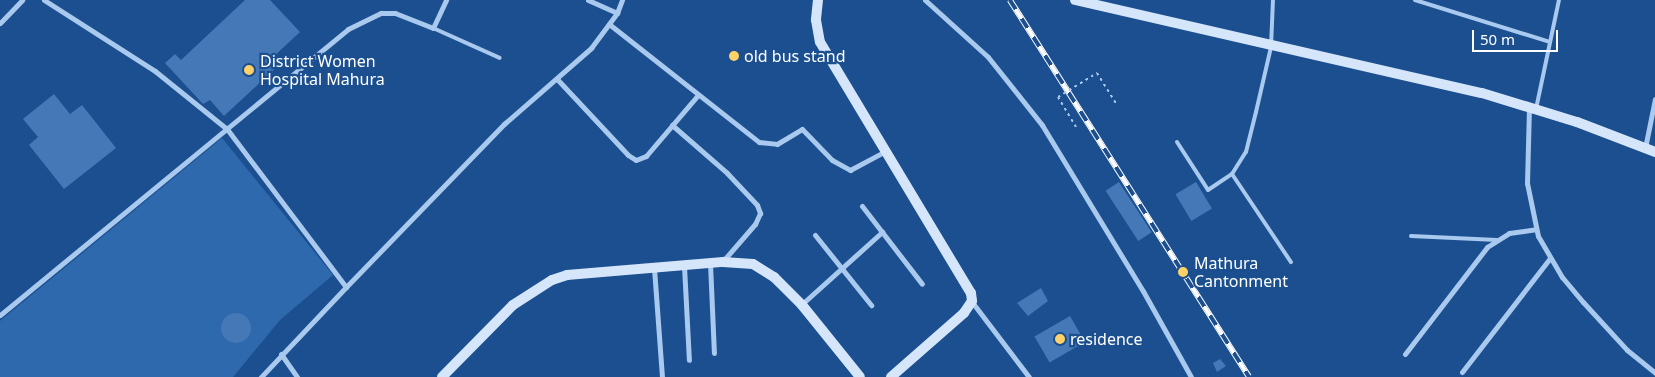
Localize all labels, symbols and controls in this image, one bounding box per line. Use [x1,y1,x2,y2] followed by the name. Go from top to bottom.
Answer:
[1475,20,1561,52] scale bar
[1480,29,1515,49] text: 50 m
[744,46,846,66] place label: old bus stand
[728,50,740,62] marker: old bus stand
[260,51,385,89] place label: District Women Hospital Mahura
[242,63,256,77] marker: District Women Hospital Mahura
[1194,253,1288,291] place label: Mathura Cantonment
[1176,265,1190,279] marker: Mathura Cantonment
[1070,329,1143,349] place label: residence
[1054,333,1066,345] marker: residence

